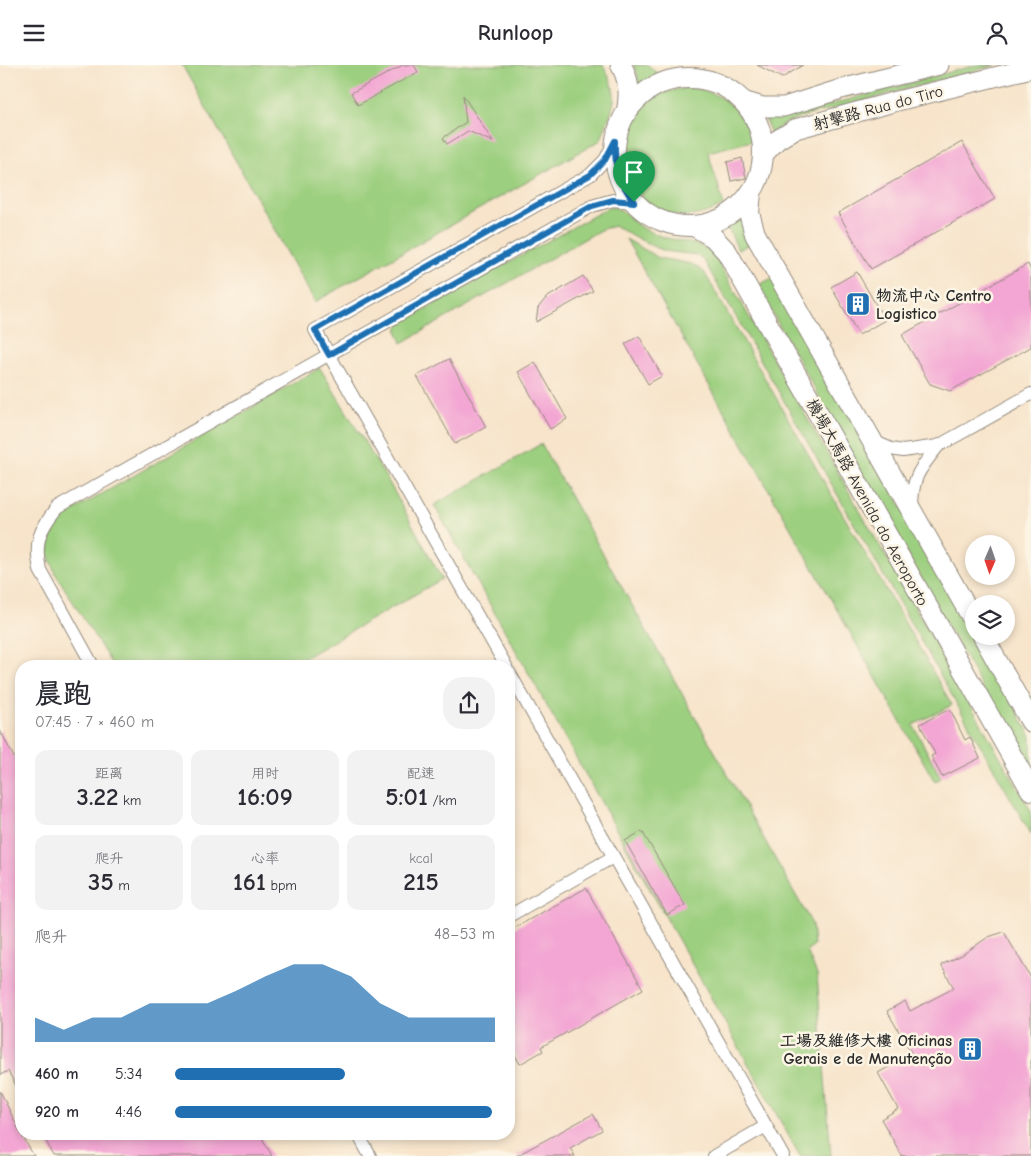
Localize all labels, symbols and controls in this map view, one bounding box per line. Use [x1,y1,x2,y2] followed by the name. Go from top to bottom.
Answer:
[20,19,48,47] icon: menu
[983,19,1011,47] icon: person
[478,20,553,46] text: Runloop
[811,82,945,134] street label: 射擊路 Rua do Tiro
[613,151,655,202] pin
[620,158,648,186] icon: arrive
[876,287,992,323] place label: 物流中心 Centro Logistico
[845,291,871,317] building icon: 物流中心 Centro Logistico
[803,396,932,609] street label: 機場大馬路 Avenida do Aeroporto
[965,535,1015,585] north arrow
[965,535,1015,645] map controls
[965,595,1015,645] button: layers
[443,677,495,729] button: share
[35,678,91,710] text: 晨跑
[35,713,154,731] text: 07:45 · 7 × 460 m
[95,765,123,782] text: 距离
[251,765,279,782] text: 用时
[407,765,435,782] text: 配速
[77,782,118,811] text: 3.22
[237,782,293,811] text: 16:09
[385,782,428,811] text: 5:01
[118,792,141,809] text: km
[428,792,457,809] text: /km
[95,850,123,867] text: 爬升
[251,850,279,867] text: 心率
[409,850,433,867] text: kcal
[88,867,114,896] text: 35
[233,867,266,896] text: 161
[403,867,439,896] text: 215
[114,877,130,894] text: m
[266,877,297,894] text: bpm
[434,925,495,943] text: 48–53 m
[35,928,67,946] text: 爬升
[780,1032,952,1068] place label: 工場及維修大樓 Oficinas Gerais e de Manutenção
[957,1036,983,1062] building icon: 工場及維修大樓 Oficinas Gerais e de Manutenção
[35,1065,78,1083] text: 460 m
[115,1065,142,1083] text: 5:34
[35,1103,79,1121] text: 920 m
[115,1103,142,1121] text: 4:46

